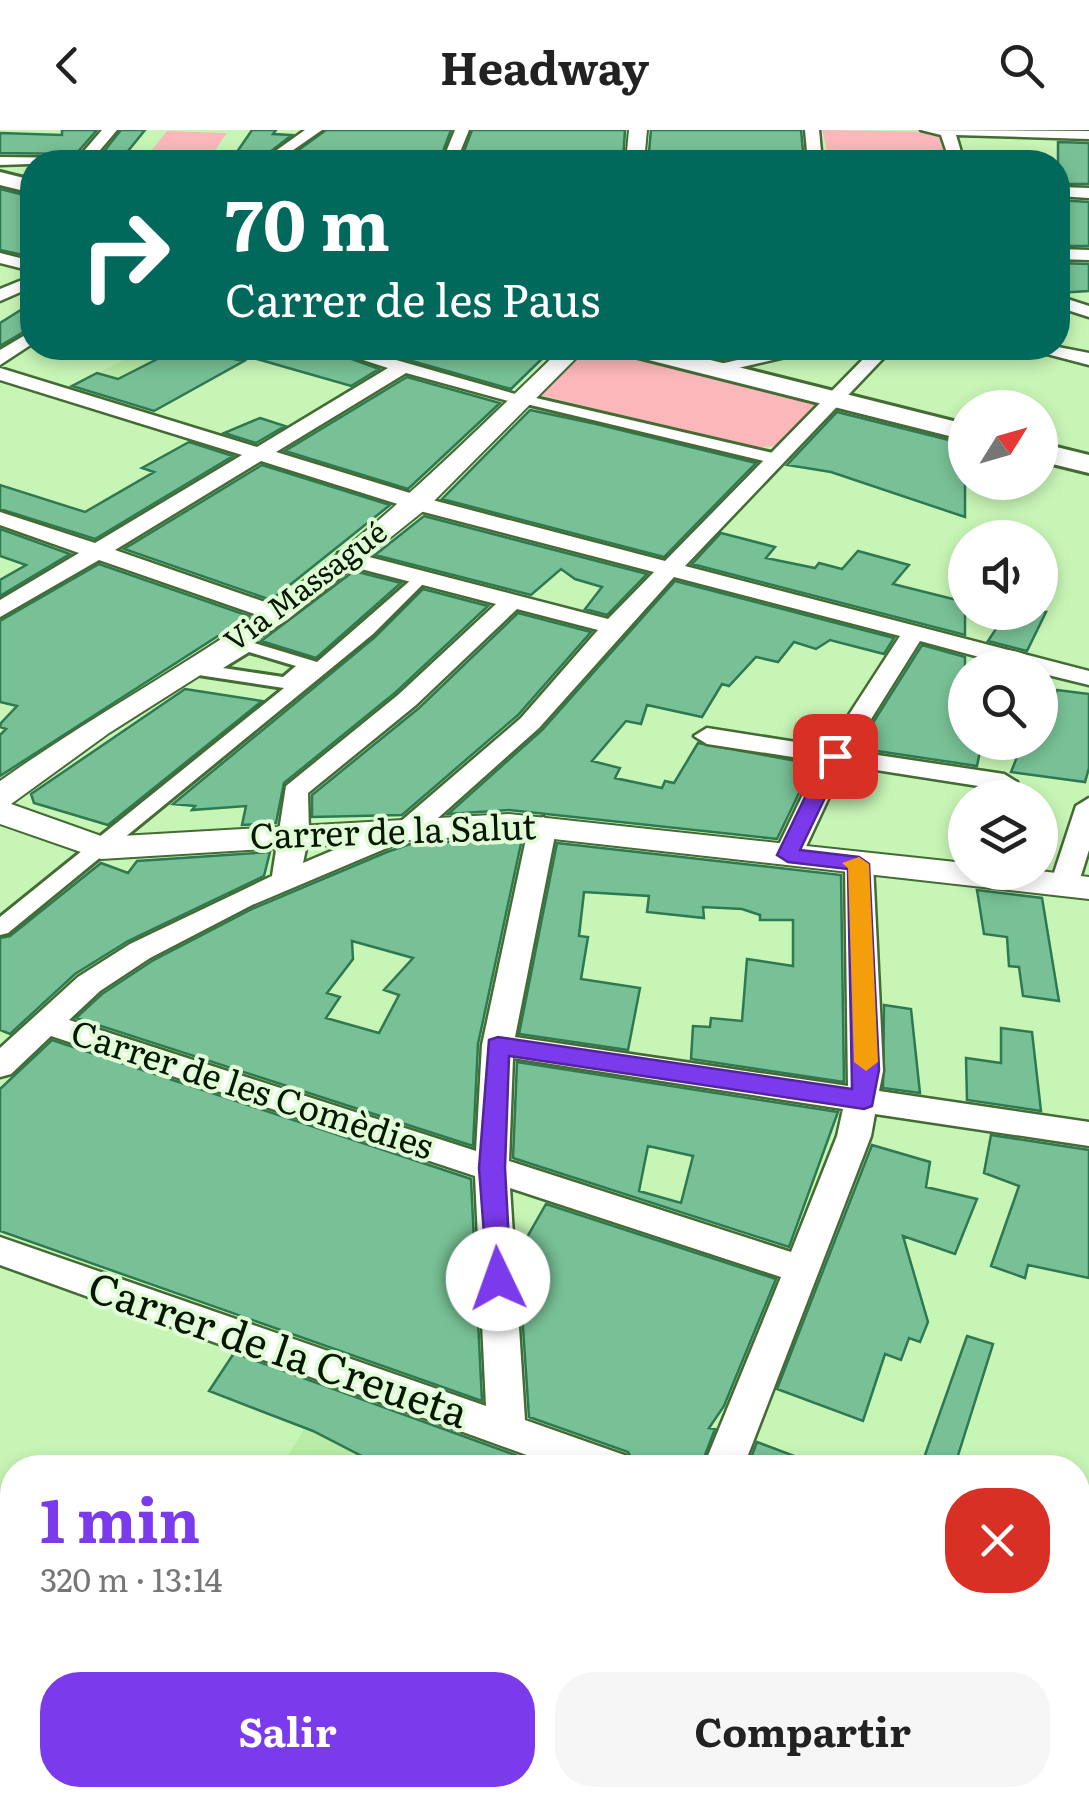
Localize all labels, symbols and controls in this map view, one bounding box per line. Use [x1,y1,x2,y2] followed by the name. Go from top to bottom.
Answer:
[440,32,649,99] text: Headway
[40,38,95,93] icon: back
[994,38,1049,93] icon: search
[225,169,390,273] text: 70 m
[60,190,190,320] icon: right
[225,264,600,331] text: Carrer de les Paus
[948,390,1058,500] north arrow
[948,390,1058,890] map controls
[214,509,395,661] street label: Via Massagué
[948,520,1058,630] button: sound
[948,650,1058,760] button: search
[793,714,878,799] pin
[808,729,863,784] icon: arrive
[948,780,1058,890] button: layers
[249,798,537,860] street label: Carrer de la Salut
[65,1004,441,1170] street label: Carrer de les Comèdies
[446,1227,550,1331] position arrow
[81,1253,478,1441] street label: Carrer de la Creueta
[40,1472,200,1561] text: 1 min
[945,1488,1050,1593] button: close
[40,1554,222,1602] text: 320 m · 13:14
[40,1672,535,1787] button: Salir
[555,1672,1050,1787] button: Compartir

